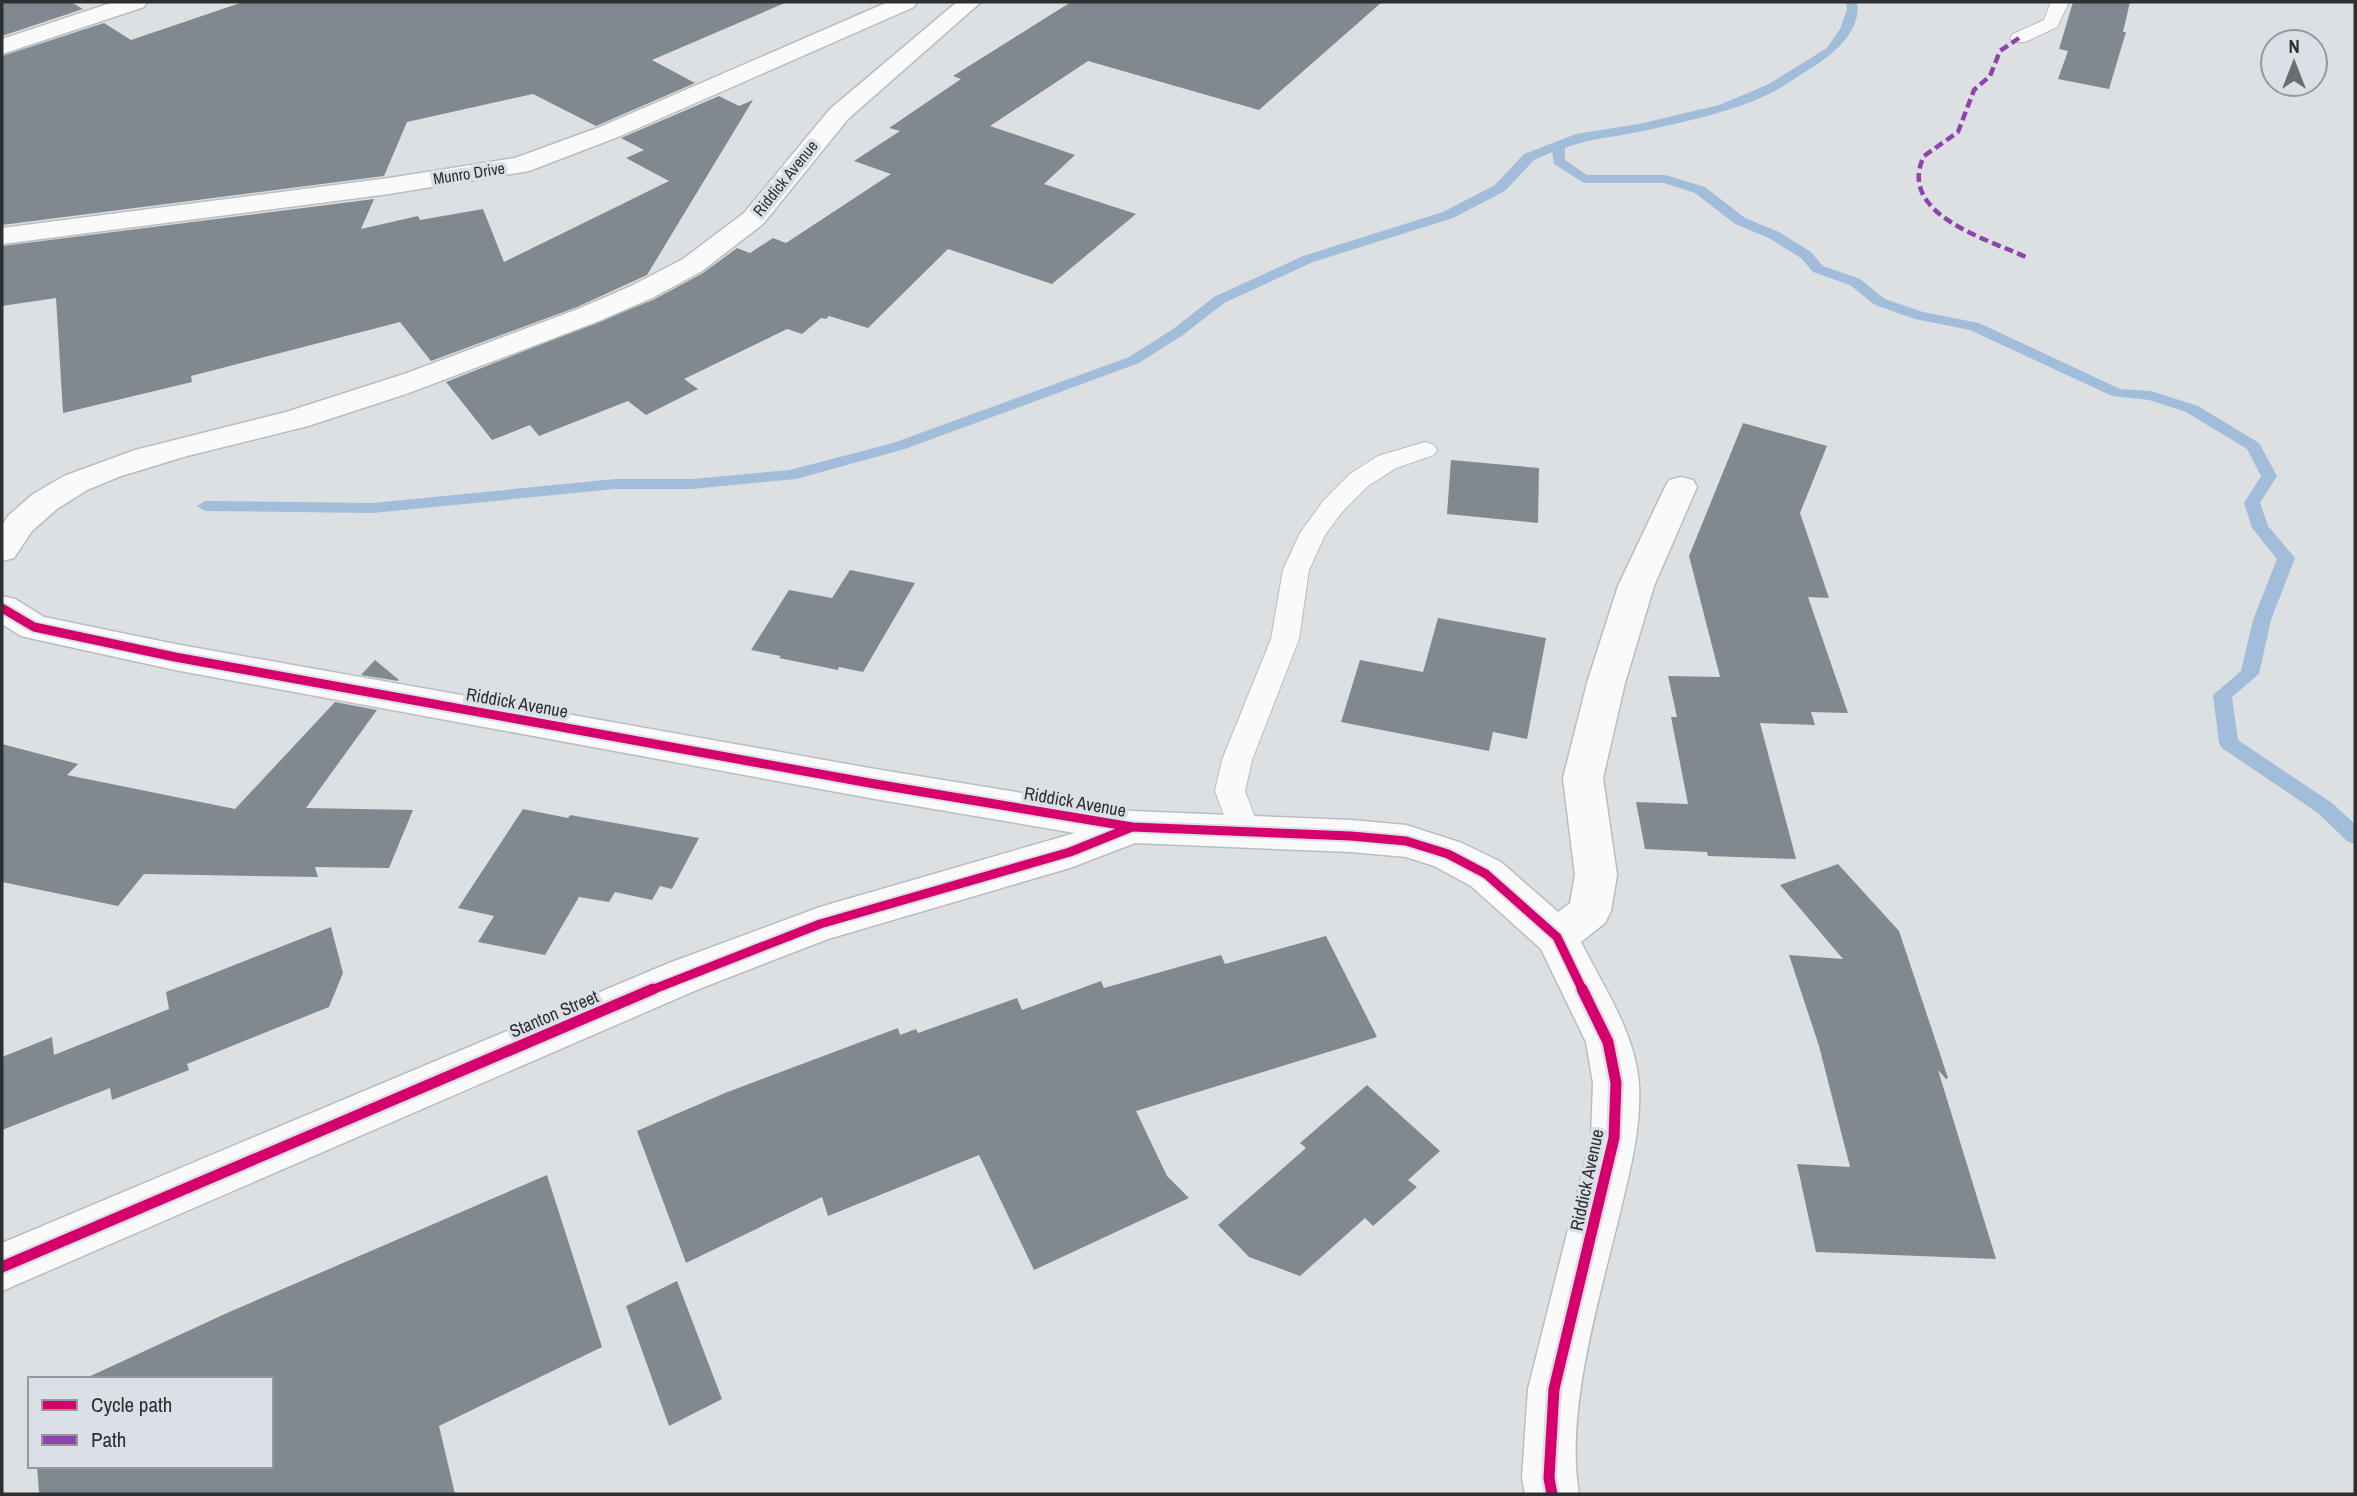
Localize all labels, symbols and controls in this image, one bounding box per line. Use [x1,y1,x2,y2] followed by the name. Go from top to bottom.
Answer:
[2259,28,2329,98] north arrow
[2288,33,2300,59] text: N
[748,135,822,221] street label: Riddick Avenue
[432,156,506,190] street label: Munro Drive
[464,681,570,724] street label: Riddick Avenue
[1022,780,1128,823] street label: Riddick Avenue
[505,984,602,1043] street label: Stanton Street
[1564,1127,1609,1233] street label: Riddick Avenue
[28,1377,273,1468] legend
[91,1390,172,1419] text: Cycle path
[91,1425,126,1454] text: Path

